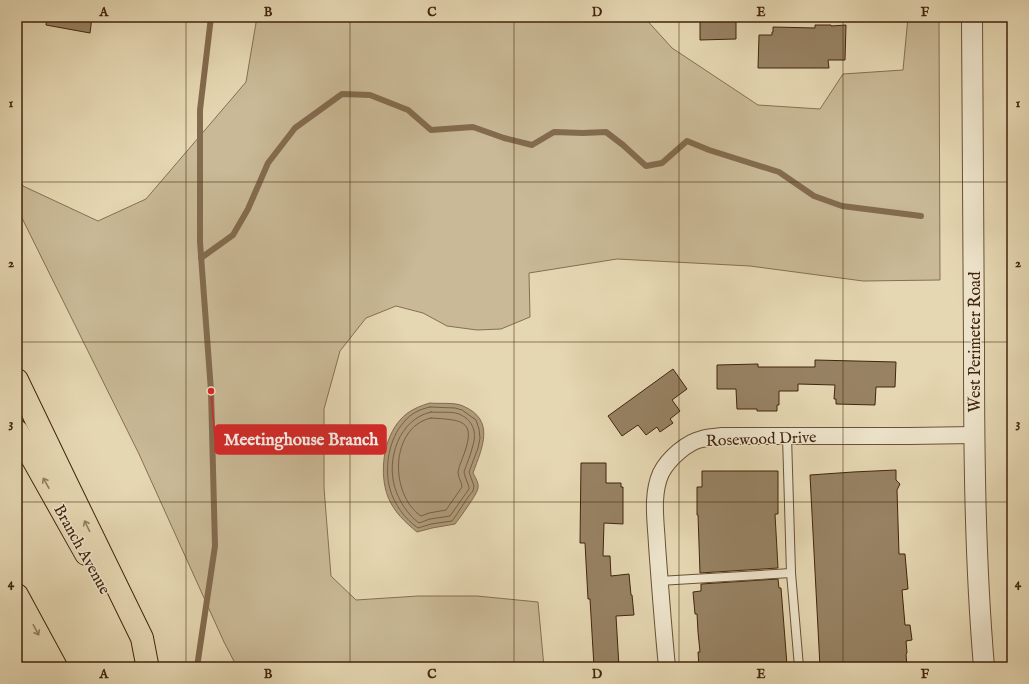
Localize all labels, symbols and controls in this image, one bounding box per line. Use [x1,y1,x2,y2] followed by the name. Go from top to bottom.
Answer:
[99,4,110,21] text: A
[264,4,273,21] text: B
[427,4,437,21] text: C
[592,4,603,21] text: D
[756,4,766,21] text: E
[921,4,930,21] text: F
[9,95,14,112] text: 1
[1016,95,1021,112] text: 1
[8,255,14,272] text: 2
[1015,255,1021,272] text: 2
[966,271,986,412] street label: West Perimeter Road
[9,415,14,432] text: 3
[1016,415,1021,432] text: 3
[215,425,386,454] callout: Meetinghouse Branch
[705,428,817,452] street label: Rosewood Drive
[224,430,379,451] text: Meetinghouse Branch
[42,477,50,489] one-way arrow
[48,502,114,598] street label: Branch Avenue
[83,520,91,532] one-way arrow
[8,575,15,592] text: 4
[1015,575,1022,592] text: 4
[32,624,40,636] one-way arrow
[99,666,110,683] text: A
[264,666,273,683] text: B
[427,666,437,683] text: C
[592,666,603,683] text: D
[756,666,766,683] text: E
[921,666,930,683] text: F

